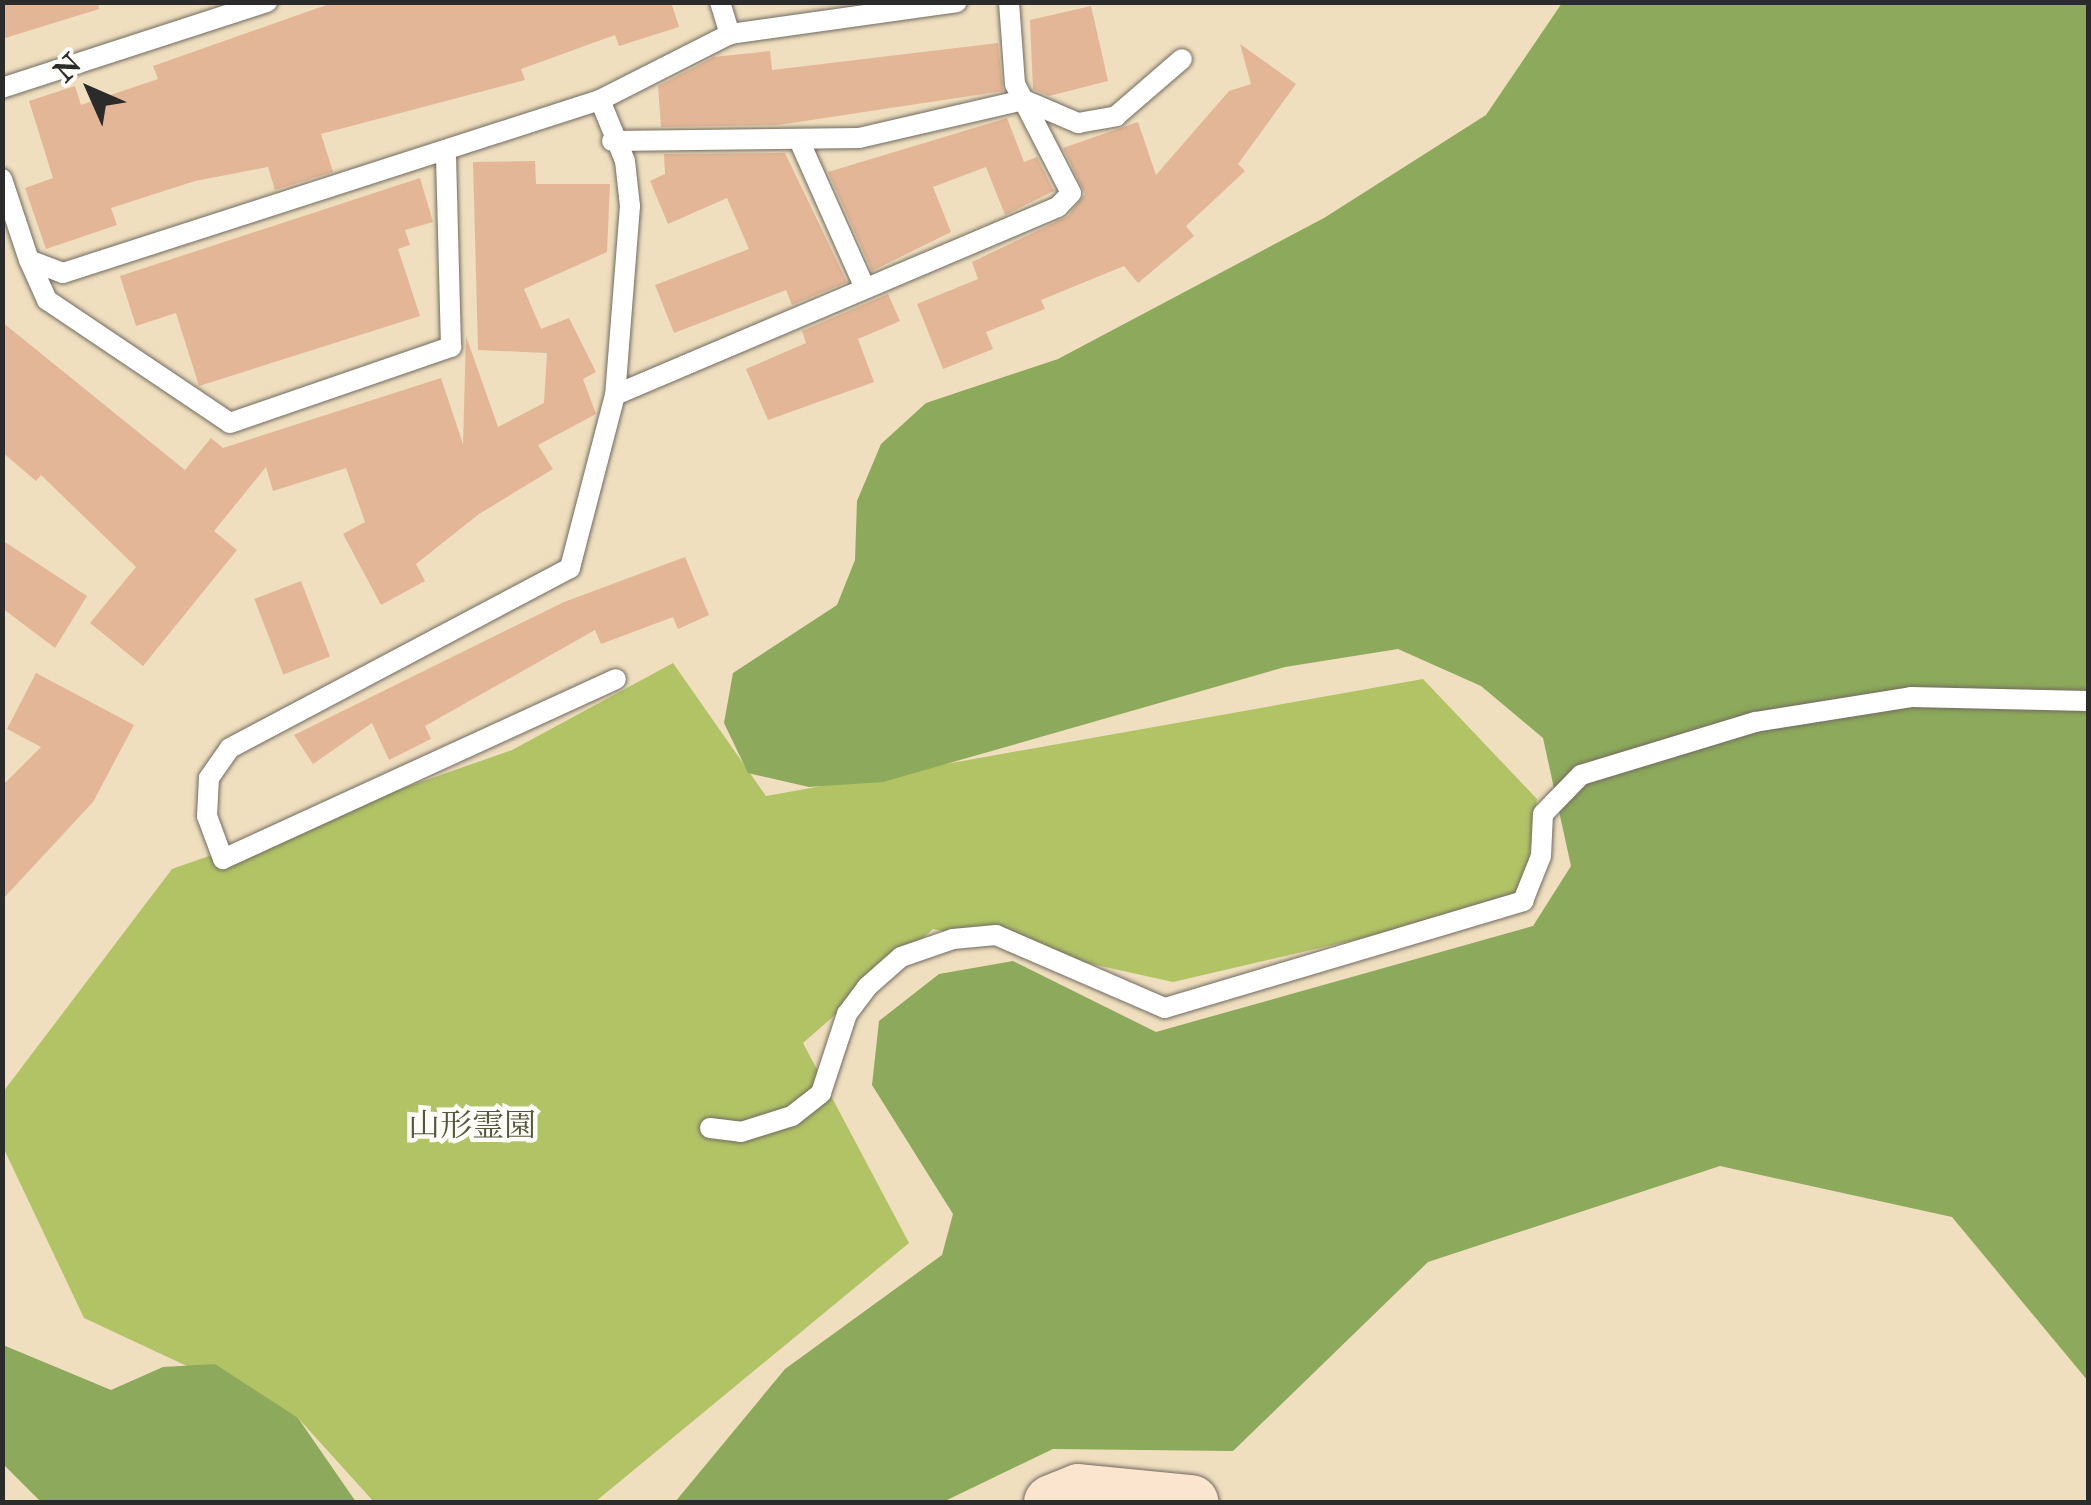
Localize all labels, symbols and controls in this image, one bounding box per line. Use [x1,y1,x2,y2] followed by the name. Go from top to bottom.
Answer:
[40,40,140,140] north arrow
[47,47,90,90] text: N
[408,1107,536,1145] park label: 山形霊園

